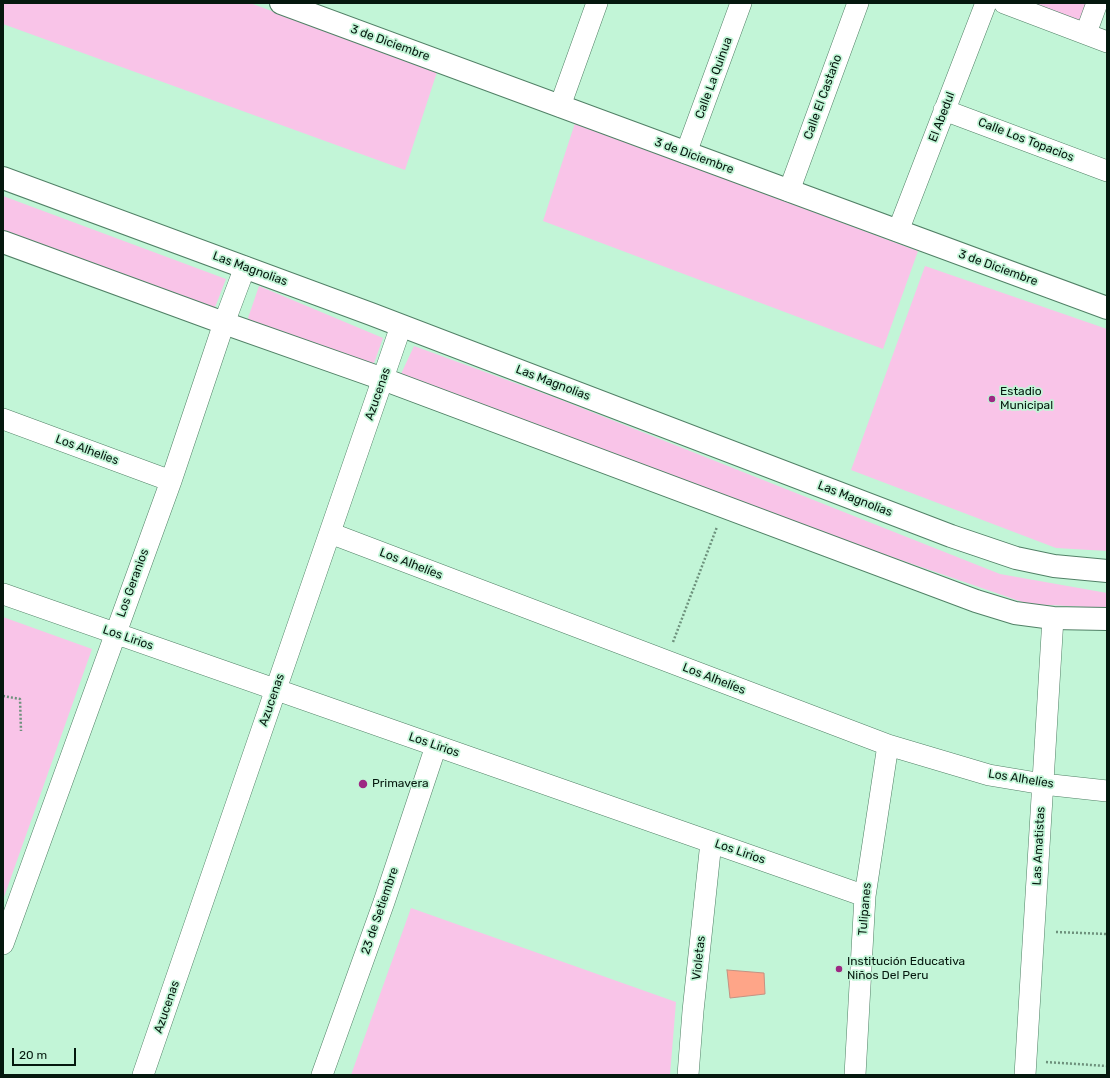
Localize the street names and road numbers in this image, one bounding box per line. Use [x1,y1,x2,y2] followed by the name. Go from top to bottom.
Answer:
[348,22,432,64] street label: 3 de Diciembre
[693,35,735,121] street label: Calle La Quinua
[801,53,845,141] street label: Calle El Castaño
[926,90,958,144] street label: El Abedul
[976,115,1076,165] street label: Calle Los Topacios
[652,135,736,177] street label: 3 de Diciembre
[956,247,1040,289] street label: 3 de Diciembre
[211,249,289,289] street label: Las Magnolias
[514,362,592,404] street label: Las Magnolias
[362,366,394,422] street label: Azucenas
[53,432,121,468] street label: Los Alhelies
[816,478,894,520] street label: Las Magnolias
[378,545,444,583] street label: Los Alhelíes
[114,547,152,619] street label: Los Geranios
[101,623,155,653] street label: Los Lirios
[681,660,747,698] street label: Los Alhelíes
[256,672,288,728] street label: Azucenas
[407,730,461,760] street label: Los Lirios
[987,767,1055,791] street label: Los Alhelíes
[1030,806,1048,886] street label: Las Amatistas
[713,837,767,867] street label: Los Lirios
[358,865,402,957] street label: 23 de Setiembre
[856,882,874,936] street label: Tulipanes
[690,935,708,981] street label: Violetas
[151,979,183,1035] street label: Azucenas

